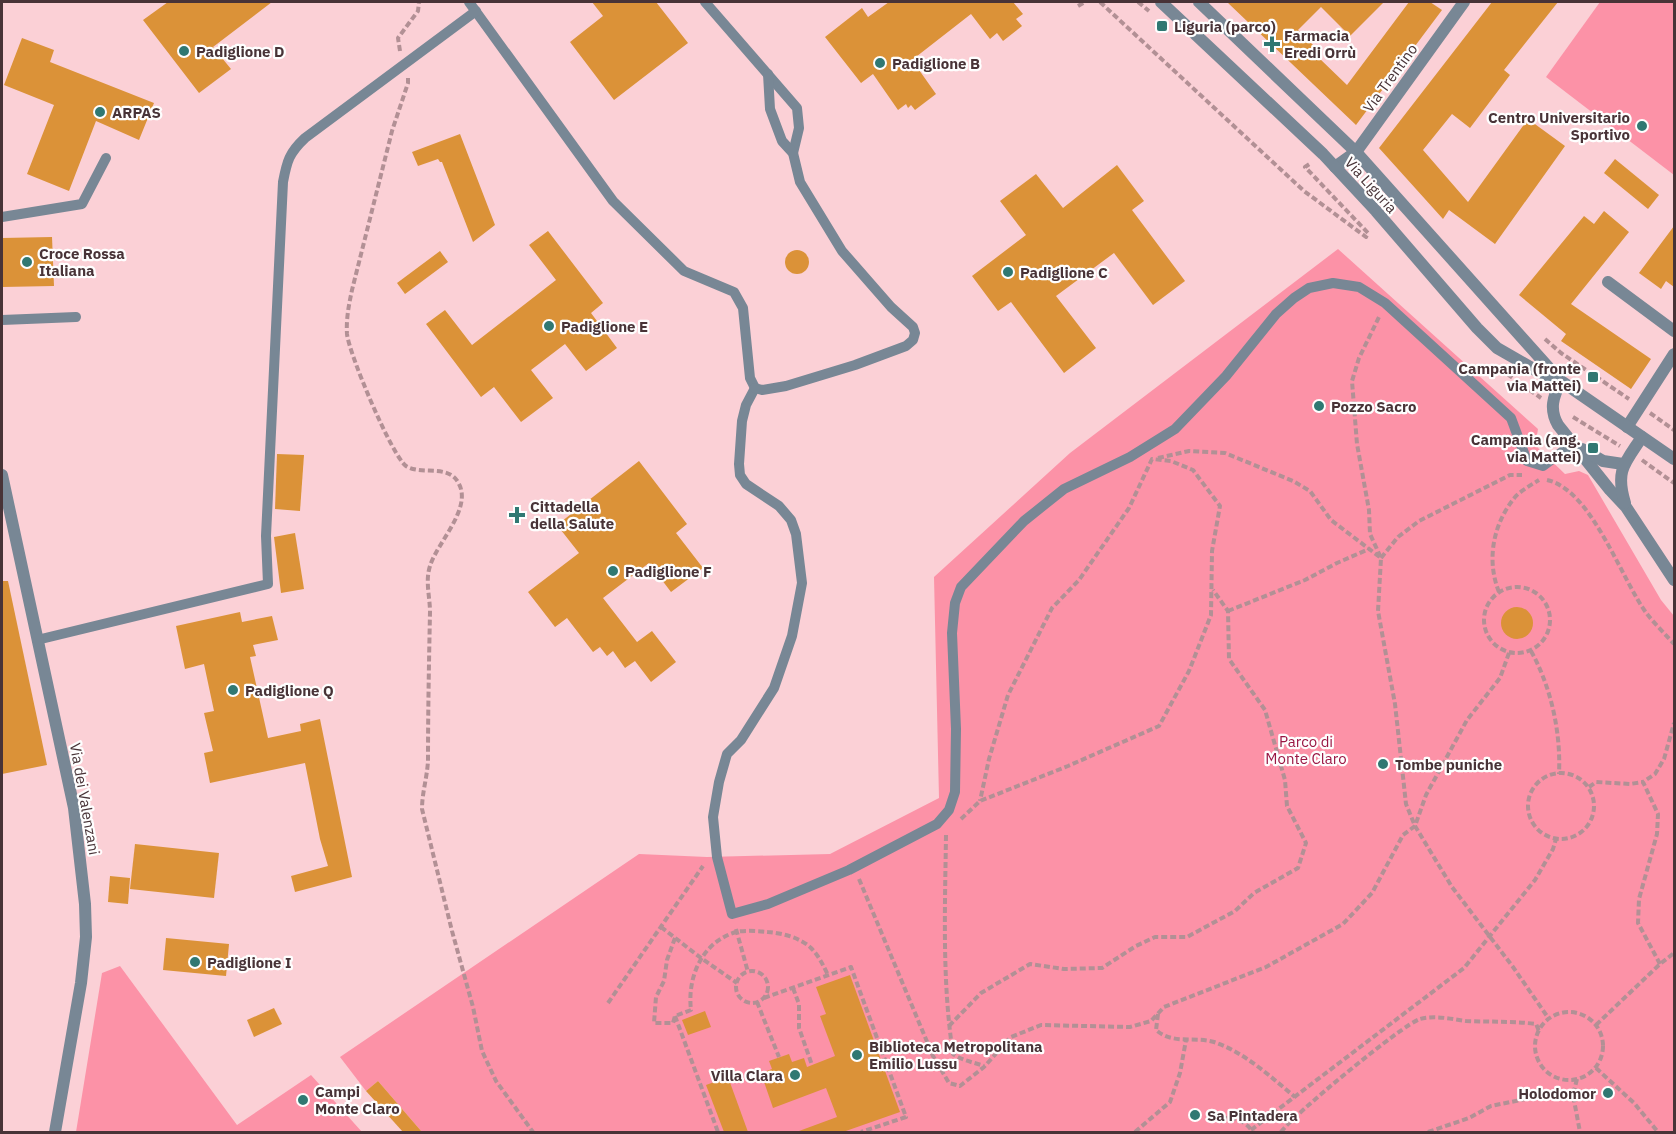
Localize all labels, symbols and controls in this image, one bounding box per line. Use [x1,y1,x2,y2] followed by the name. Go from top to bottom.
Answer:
[1174,17,1276,36] place label: Liguria (parco)
[1155,19,1169,33] marker: Liguria (parco)
[1284,26,1356,62] place label: Farmacia Eredi Orrù
[1265,37,1279,51] marker: Farmacia Eredi Orrù
[1359,40,1421,116] street label: Via Trentino
[196,42,285,61] place label: Padiglione D
[177,44,191,58] marker: Padiglione D
[892,54,980,73] place label: Padiglione B
[873,56,887,70] marker: Padiglione B
[112,103,161,122] place label: ARPAS
[93,105,107,119] marker: ARPAS
[1488,108,1630,144] place label: Centro Universitario Sportivo
[1635,119,1649,133] marker: Centro Universitario Sportivo
[1341,153,1401,217] street label: Via Liguria
[39,244,125,280] place label: Croce Rossa Italiana
[20,255,34,269] marker: Croce Rossa Italiana
[1020,263,1108,282] place label: Padiglione C
[1001,265,1015,279] marker: Padiglione C
[561,317,648,336] place label: Padiglione E
[542,319,556,333] marker: Padiglione E
[1458,359,1581,395] place label: Campania (fronte via Mattei)
[1586,370,1600,384] marker: Campania (fronte via Mattei)
[1331,397,1416,416] place label: Pozzo Sacro
[1312,399,1326,413] marker: Pozzo Sacro
[1471,430,1581,466] place label: Campania (ang. via Mattei)
[1586,441,1600,455] marker: Campania (ang. via Mattei)
[530,497,614,533] place label: Cittadella della Salute
[508,506,526,524] marker: Cittadella della Salute
[625,562,712,581] place label: Padiglione F
[606,564,620,578] marker: Padiglione F
[245,681,334,700] place label: Padiglione Q
[226,683,240,697] marker: Padiglione Q
[1265,732,1347,768] park label: Parco di Monte Claro
[66,741,104,857] street label: Via dei Valenzani
[1395,755,1502,774] place label: Tombe puniche
[1376,757,1390,771] marker: Tombe puniche
[207,953,292,972] place label: Padiglione I
[188,955,202,969] marker: Padiglione I
[869,1037,1043,1073] place label: Biblioteca Metropolitana Emilio Lussu
[850,1048,864,1062] marker: Biblioteca Metropolitana Emilio Lussu
[711,1066,783,1085] place label: Villa Clara
[788,1068,802,1082] marker: Villa Clara
[315,1082,400,1118] place label: Campi Monte Claro
[1518,1084,1596,1103] place label: Holodomor
[1601,1086,1615,1100] marker: Holodomor
[296,1093,310,1107] marker: Campi Monte Claro
[1207,1106,1298,1125] place label: Sa Pintadera
[1188,1108,1202,1122] marker: Sa Pintadera

